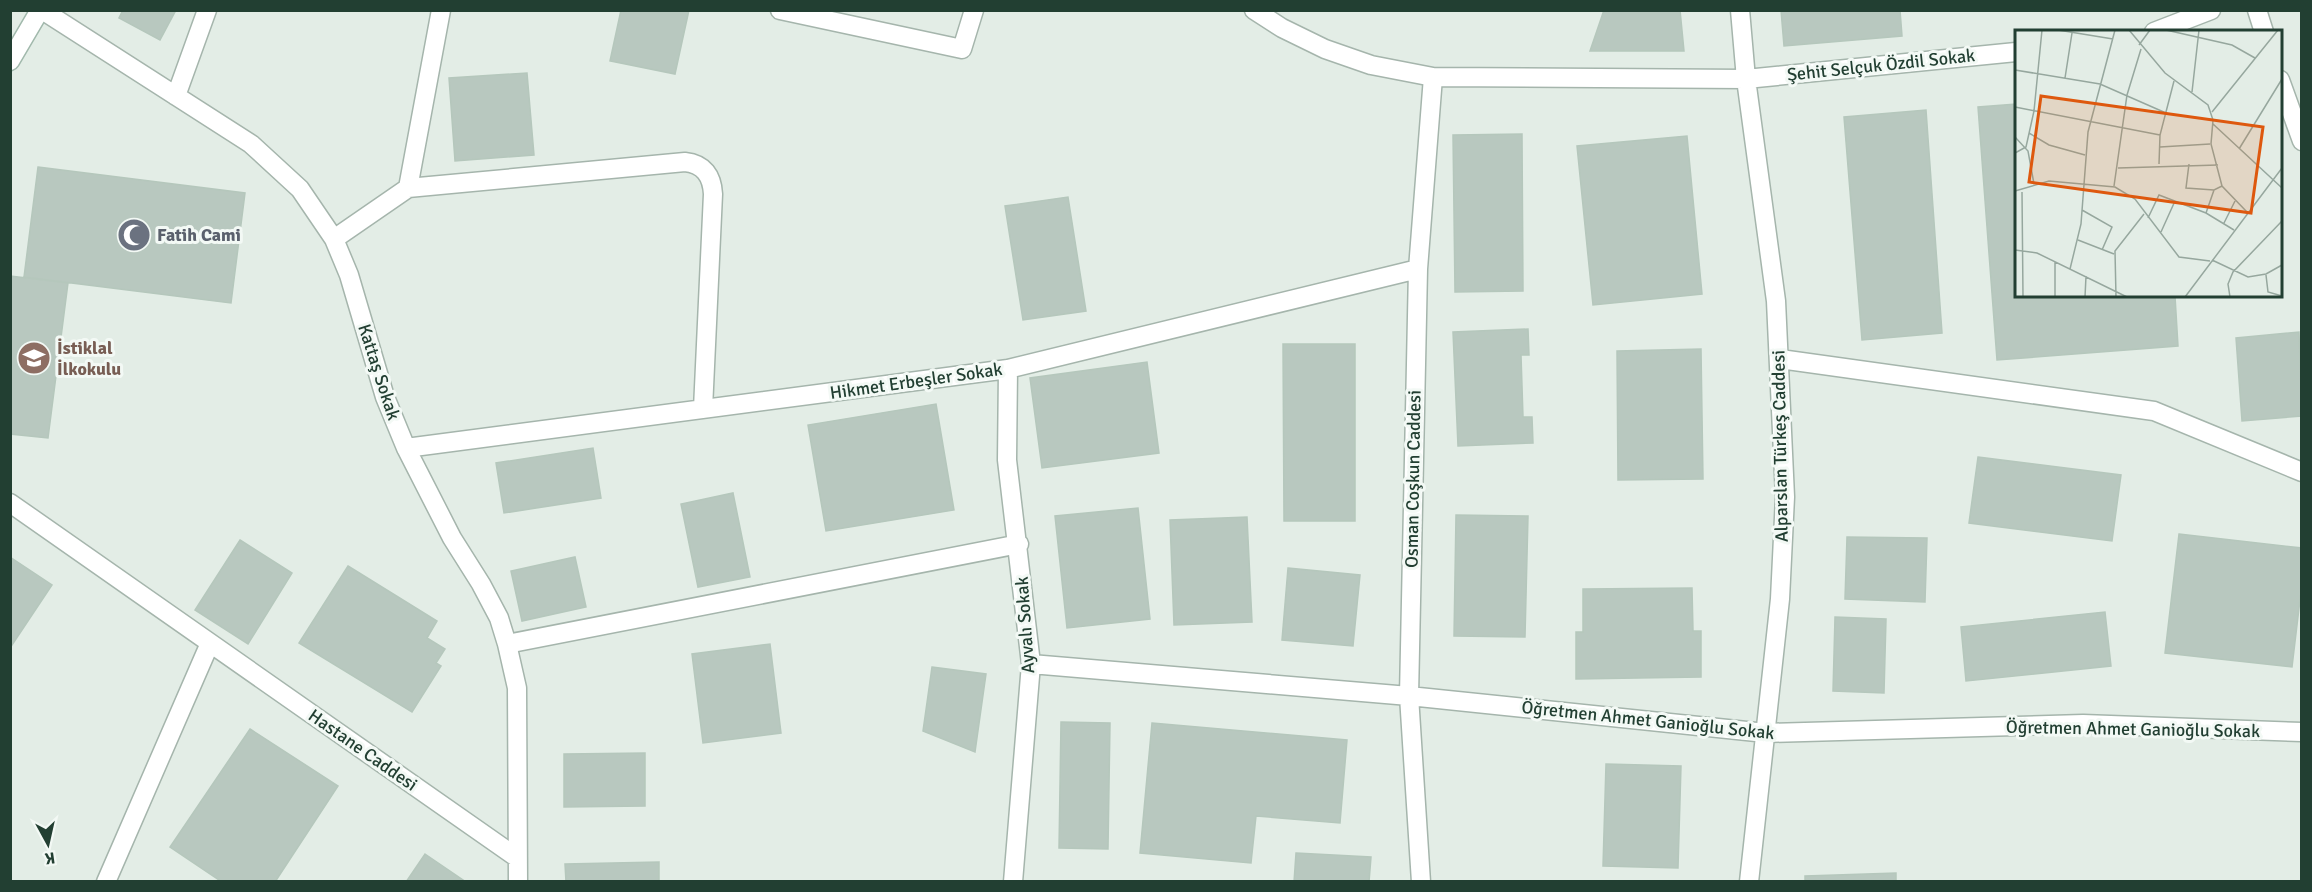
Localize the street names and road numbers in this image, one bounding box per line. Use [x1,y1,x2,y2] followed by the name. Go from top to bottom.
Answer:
[1786,44,1976,86] street label: Şehit Selçuk Özdil Sokak
[353,321,405,423] street label: Kattaş Sokak
[1767,350,1793,542] street label: Alparslan Türkeş Caddesi
[828,358,1004,404] street label: Hikmet Erbeşler Sokak
[1400,390,1426,568] street label: Osman Coşkun Caddesi
[1011,576,1039,674] street label: Ayvalı Sokak
[1520,696,1776,744] street label: Öğretmen Ahmet Ganioğlu Sokak
[304,704,422,796] street label: Hastane Caddesi
[2006,716,2260,742] street label: Öğretmen Ahmet Ganioğlu Sokak

